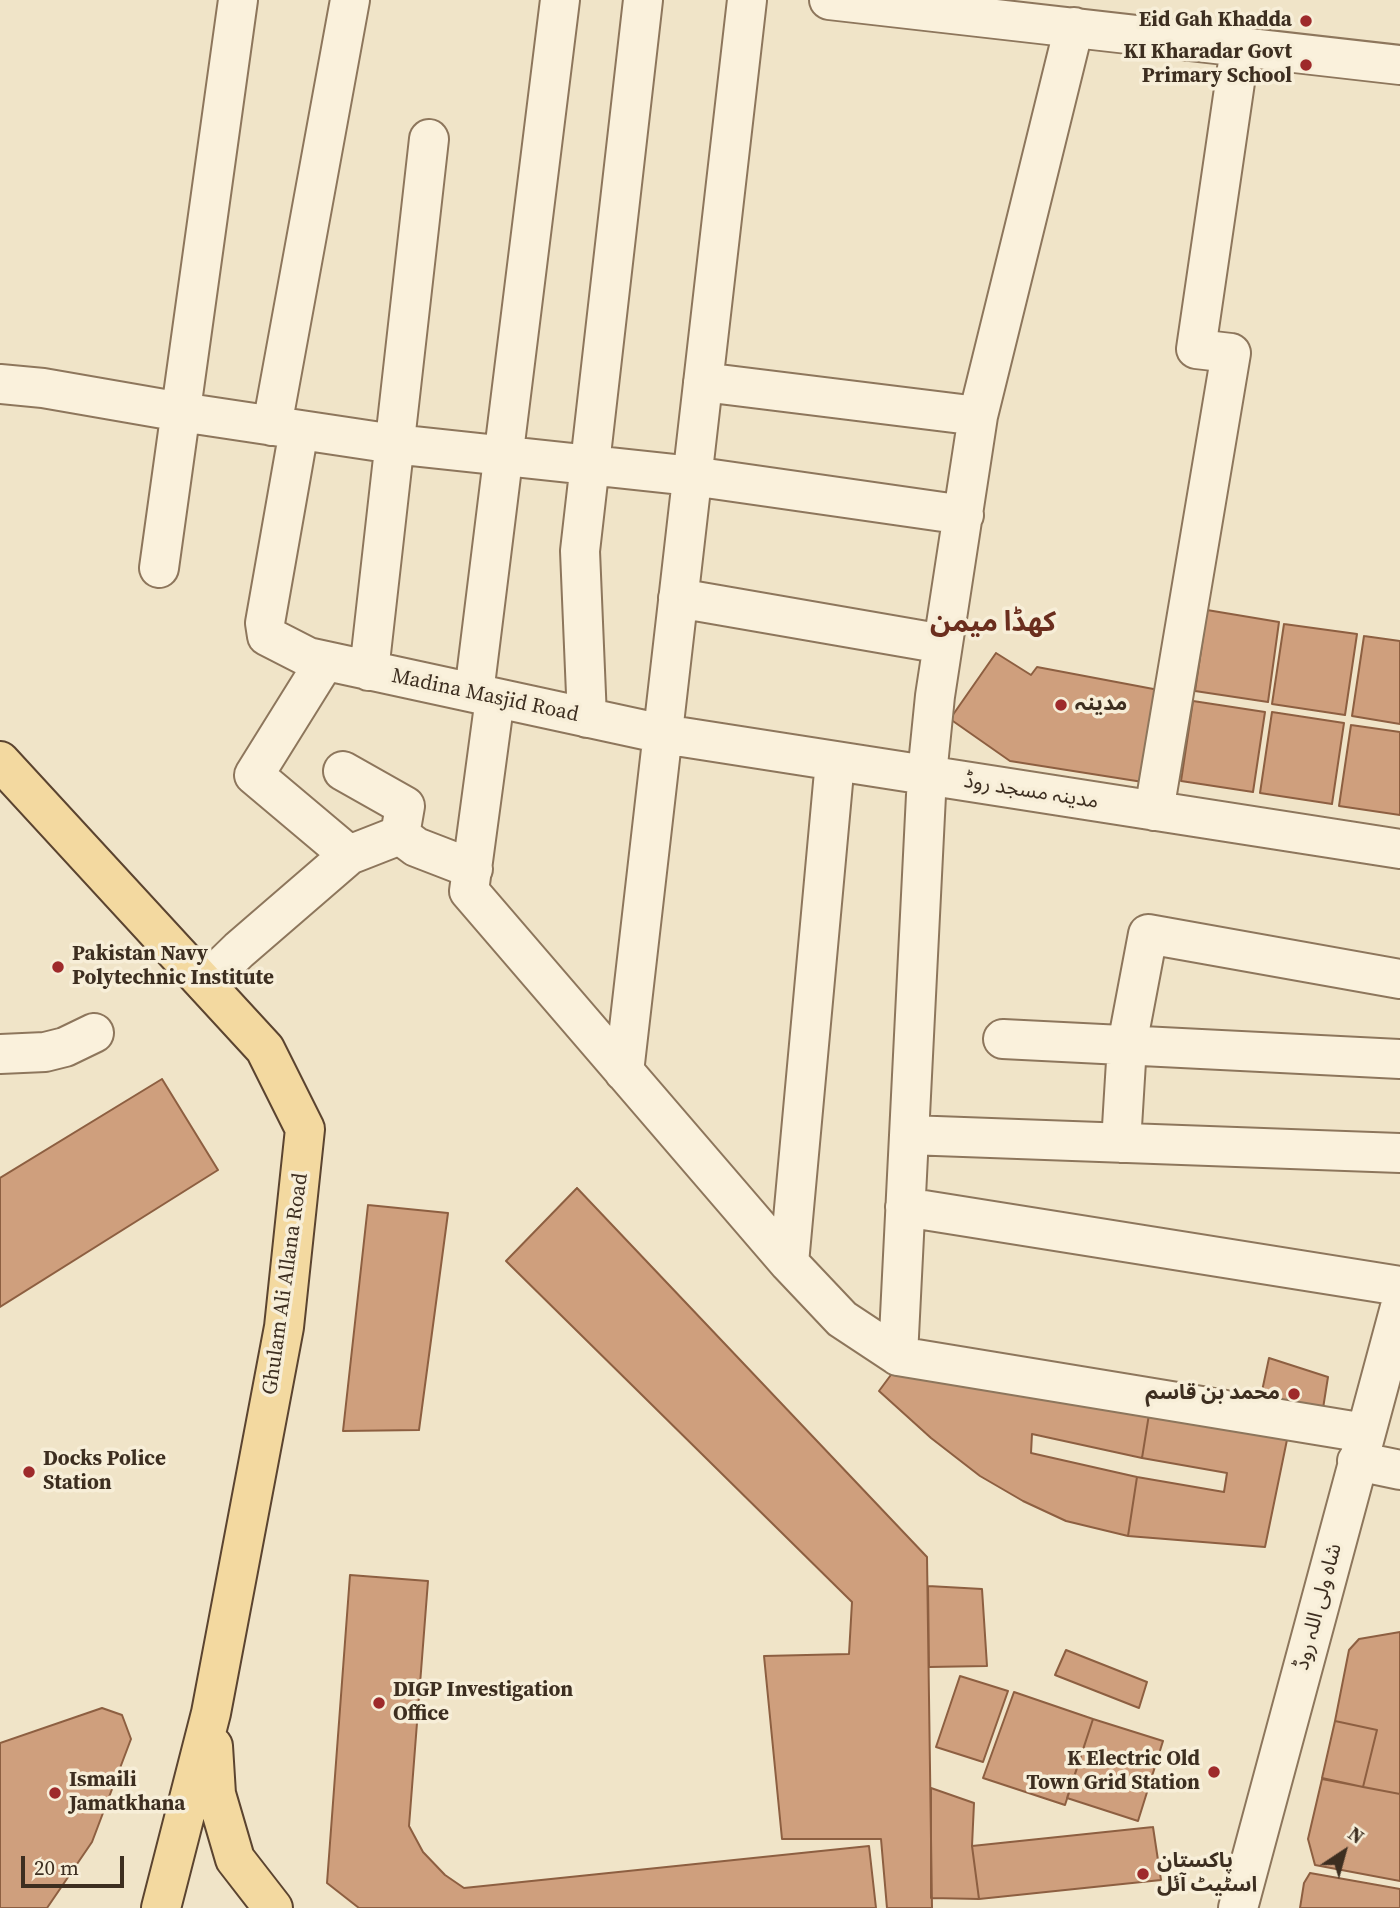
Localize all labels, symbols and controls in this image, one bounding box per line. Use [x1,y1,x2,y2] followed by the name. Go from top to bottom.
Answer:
[1139,8,1292,34] place label: Eid Gah Khadda
[1298,13,1314,29] marker: Eid Gah Khadda
[1124,40,1292,90] place label: KI Kharadar Govt Primary School
[1298,57,1314,73] marker: KI Kharadar Govt Primary School
[930,607,1056,641] district label: کھڈا میمن
[389,664,581,728] street label: Madina Masjid Road
[1075,692,1127,718] place label: مدینہ
[1053,697,1069,713] marker: مدینہ
[962,769,1100,815] street label: مدینہ مسجد روڈ
[72,942,274,992] place label: Pakistan Navy Polytechnic Institute
[50,959,66,975] marker: Pakistan Navy Polytechnic Institute
[258,1172,314,1396] street label: Ghulam Ali Allana Road
[1145,1381,1280,1407] place label: محمد بن قاسم
[1286,1386,1302,1402] marker: محمد بن قاسم
[43,1447,166,1497] place label: Docks Police Station
[21,1464,37,1480] marker: Docks Police Station
[1290,1541,1348,1673] street label: شاہ ولی اللہ روڈ
[393,1678,573,1728] place label: DIGP Investigation Office
[371,1695,387,1711] marker: DIGP Investigation Office
[1026,1747,1200,1797] place label: K Electric Old Town Grid Station
[1206,1764,1222,1780] marker: K Electric Old Town Grid Station
[69,1768,186,1818] place label: Ismaili Jamatkhana
[47,1785,63,1801] marker: Ismaili Jamatkhana
[1309,1817,1379,1887] north arrow
[1343,1820,1370,1850] text: N
[24,1842,128,1886] scale bar
[1157,1849,1257,1899] place label: پاکستان اسٹیٹ آئل
[34,1853,79,1882] text: 20 m
[1135,1866,1151,1882] marker: پاکستان اسٹیٹ آئل

